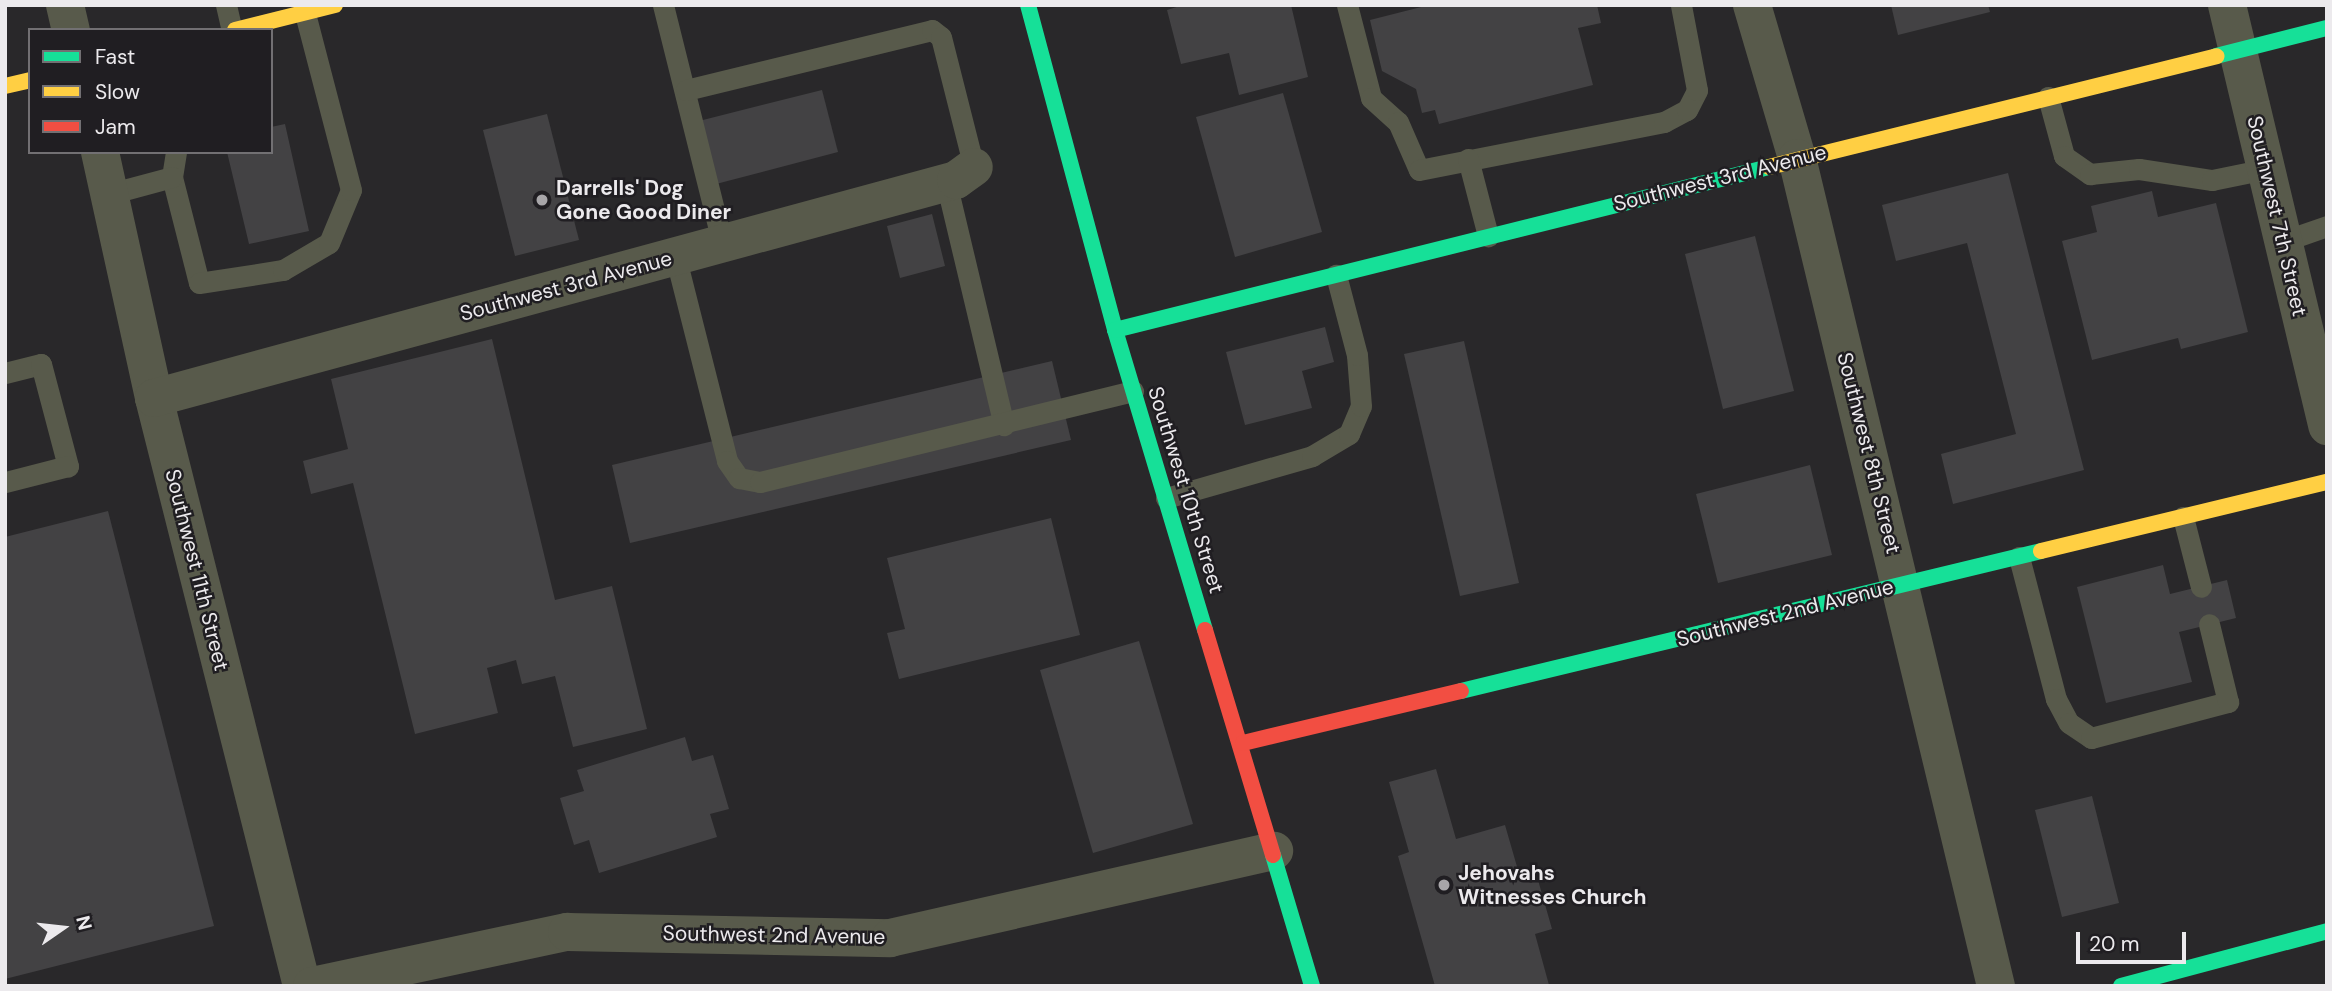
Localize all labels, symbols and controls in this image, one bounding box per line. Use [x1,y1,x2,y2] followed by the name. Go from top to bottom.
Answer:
[28,28,273,154] legend
[95,43,135,71] text: Fast
[95,78,140,106] text: Slow
[95,113,136,141] text: Jam
[2242,113,2312,319] street label: Southwest 7th Street
[1611,139,1829,217] street label: Southwest 3rd Avenue
[556,175,731,225] place label: Darrells' Dog Gone Good Diner
[534,192,550,208] marker: Darrells' Dog Gone Good Diner
[457,246,675,326] street label: Southwest 3rd Avenue
[1832,350,1906,556] street label: Southwest 8th Street
[1143,384,1229,596] street label: Southwest 10th Street
[160,467,234,673] street label: Southwest 11th Street
[1674,574,1896,652] street label: Southwest 2nd Avenue
[1458,860,1646,910] place label: Jehovahs Witnesses Church
[1436,877,1452,893] marker: Jehovahs Witnesses Church
[28,893,98,963] north arrow
[70,913,98,933] text: N
[2080,918,2190,962] scale bar
[662,920,886,950] street label: Southwest 2nd Avenue
[2089,930,2140,958] text: 20 m

